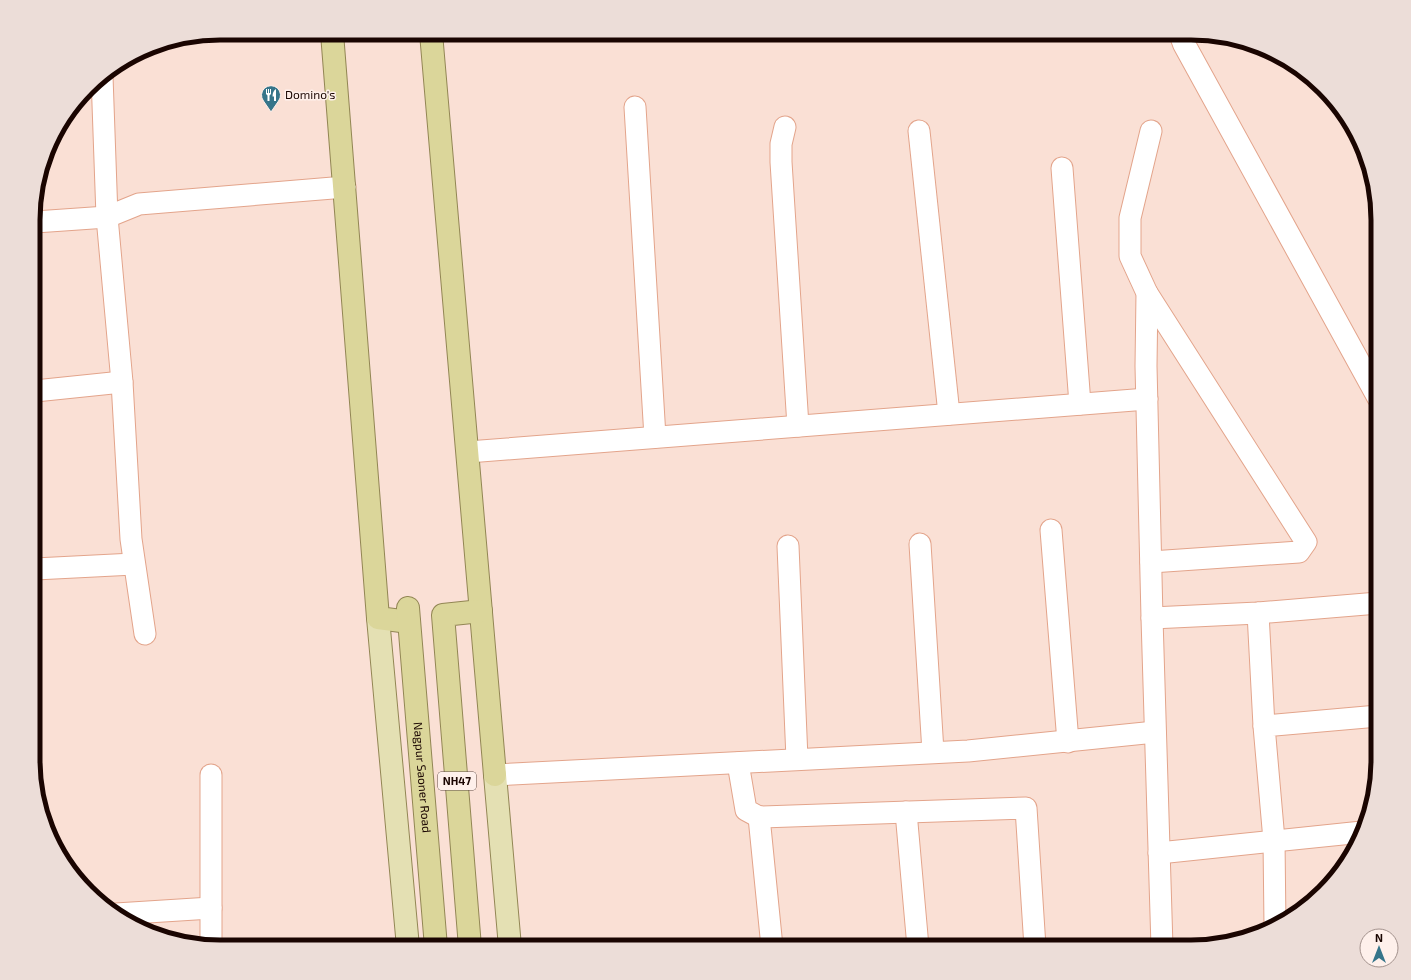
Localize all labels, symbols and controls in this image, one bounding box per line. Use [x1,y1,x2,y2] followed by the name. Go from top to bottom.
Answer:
[260,84,282,112] restaurant icon: Domino's
[285,87,335,101] place label: Domino's
[411,721,435,833] street label: Nagpur Saoner Road
[438,772,476,790] road number: NH47
[1359,928,1399,968] north arrow
[1375,931,1383,944] text: N

